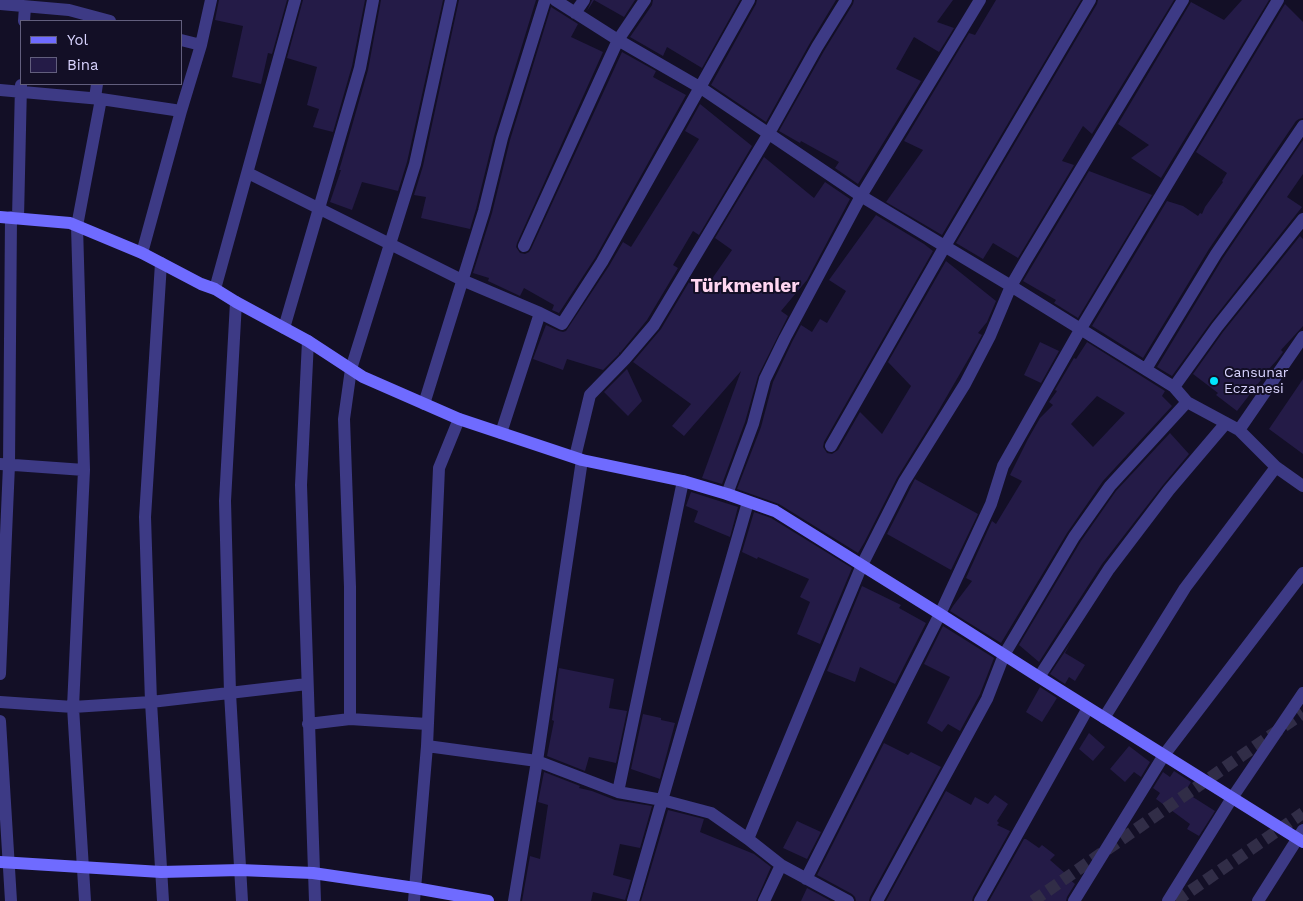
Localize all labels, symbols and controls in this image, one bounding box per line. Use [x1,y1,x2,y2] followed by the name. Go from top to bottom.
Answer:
[20,20,182,85] legend
[67,31,88,49] text: Yol
[67,56,99,74] text: Bina
[690,275,800,297] district label: Türkmenler
[1224,365,1289,398] place label: Cansunar Eczanesi
[1208,375,1220,387] marker: Cansunar Eczanesi

